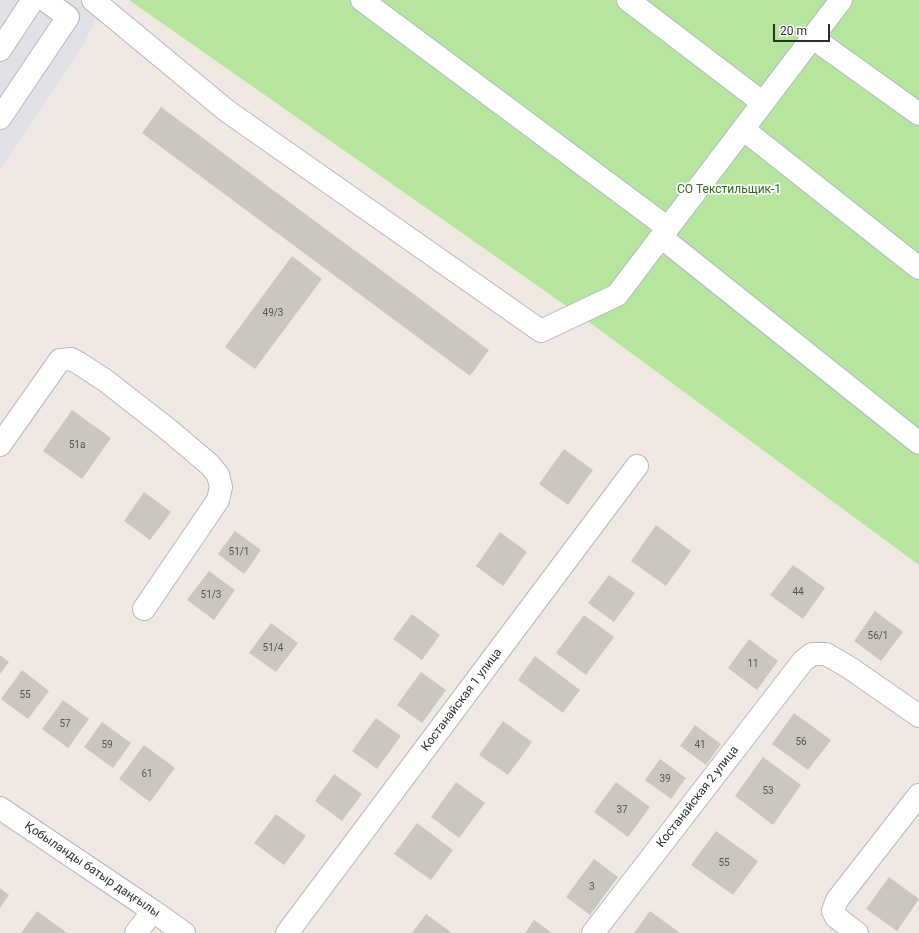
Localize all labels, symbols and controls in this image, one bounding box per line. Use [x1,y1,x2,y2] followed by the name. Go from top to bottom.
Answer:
[775,16,832,42] scale bar
[780,24,807,38] text: 20 m
[677,183,781,197] park label: СО Текстильщик-1
[263,307,283,319] house number: 49/3
[69,439,85,451] house number: 51а
[229,546,249,558] house number: 51/1
[792,586,804,598] house number: 44
[201,589,221,601] house number: 51/3
[868,630,888,642] house number: 56/1
[263,642,283,654] house number: 51/4
[419,646,505,754] street label: Костанайская 1 улица
[747,658,759,670] house number: 11
[19,689,31,701] house number: 55
[59,718,71,730] house number: 57
[795,736,807,748] house number: 56
[101,739,113,751] house number: 59
[694,739,706,751] house number: 41
[654,743,742,851] street label: Костанайская 2 улица
[141,768,153,780] house number: 61
[659,773,671,785] house number: 39
[762,785,774,797] house number: 53
[616,804,628,816] house number: 37
[21,819,163,921] street label: Қобыланды батыр даңғылы
[718,857,730,869] house number: 55
[589,881,595,893] house number: 3

